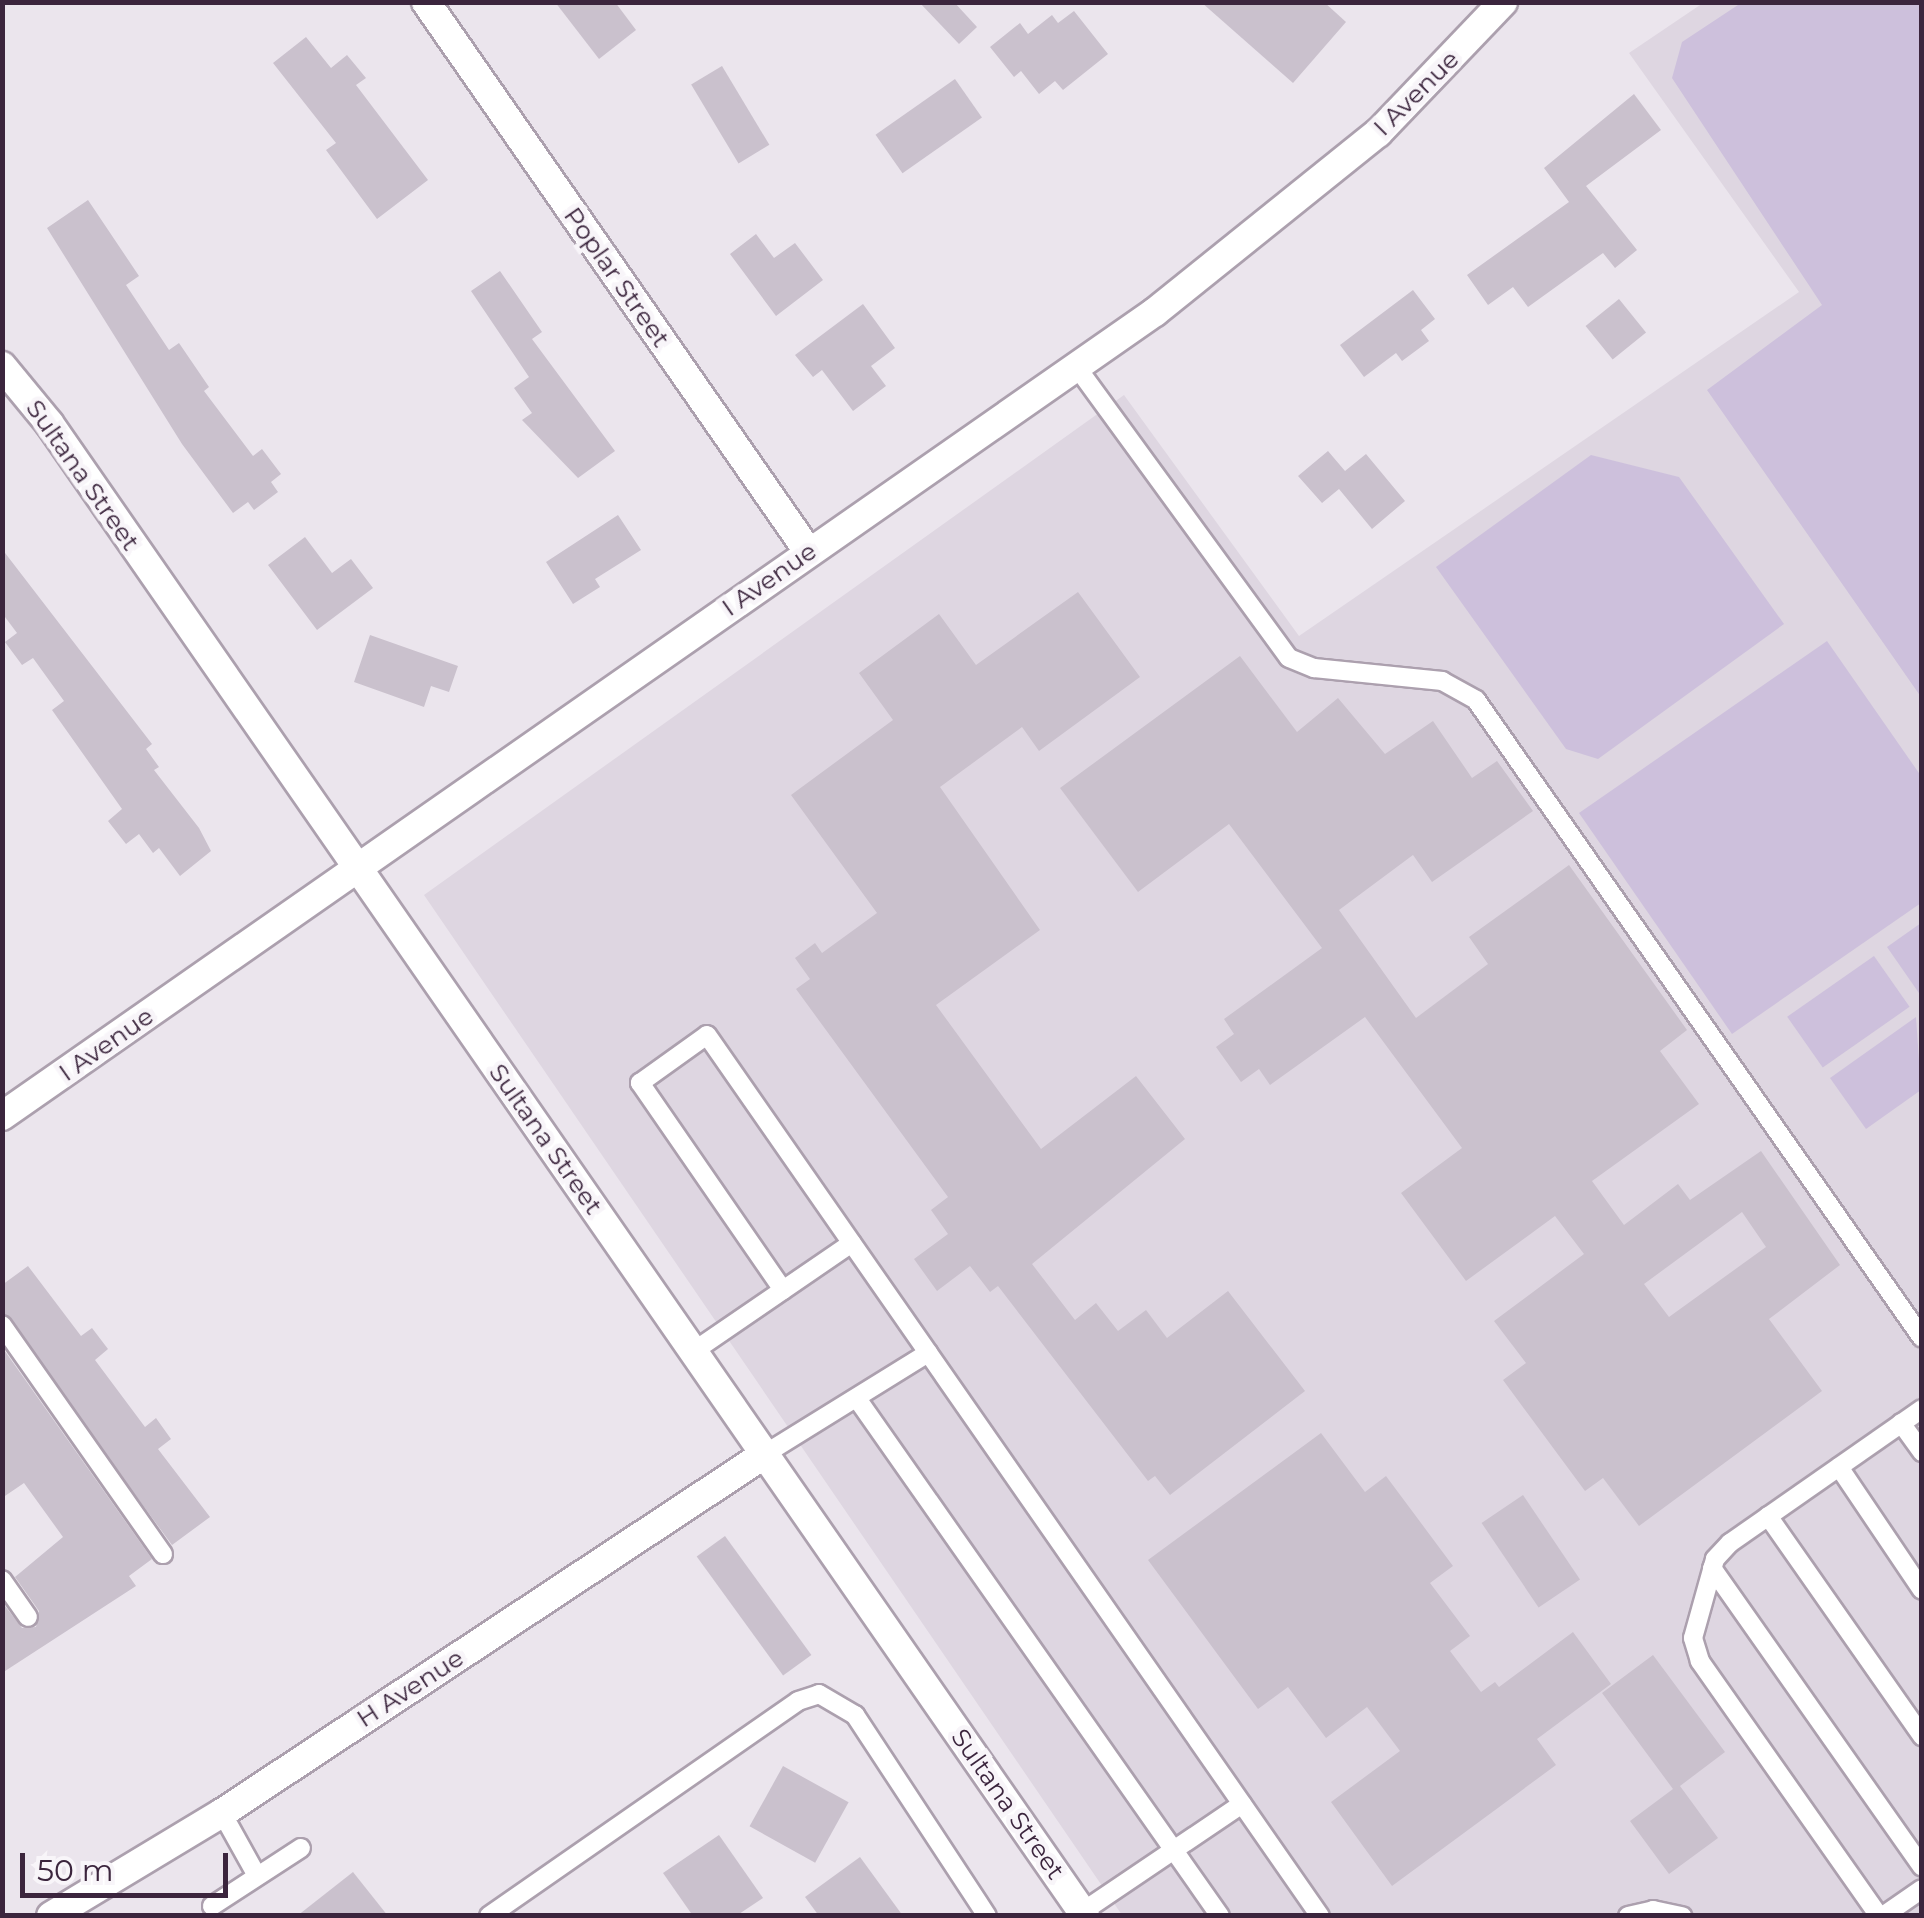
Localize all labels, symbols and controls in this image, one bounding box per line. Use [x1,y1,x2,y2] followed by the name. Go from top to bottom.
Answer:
[1367,44,1465,142] street label: I Avenue
[558,201,676,353] street label: Poplar Street
[20,394,146,556] street label: Sultana Street
[716,536,822,622] street label: I Avenue
[53,1001,159,1087] street label: I Avenue
[483,1058,609,1220] street label: Sultana Street
[351,1642,469,1734] street label: H Avenue
[945,1723,1071,1885] street label: Sultana Street
[25,1833,232,1895] scale bar
[37,1852,114,1889] text: 50 m

